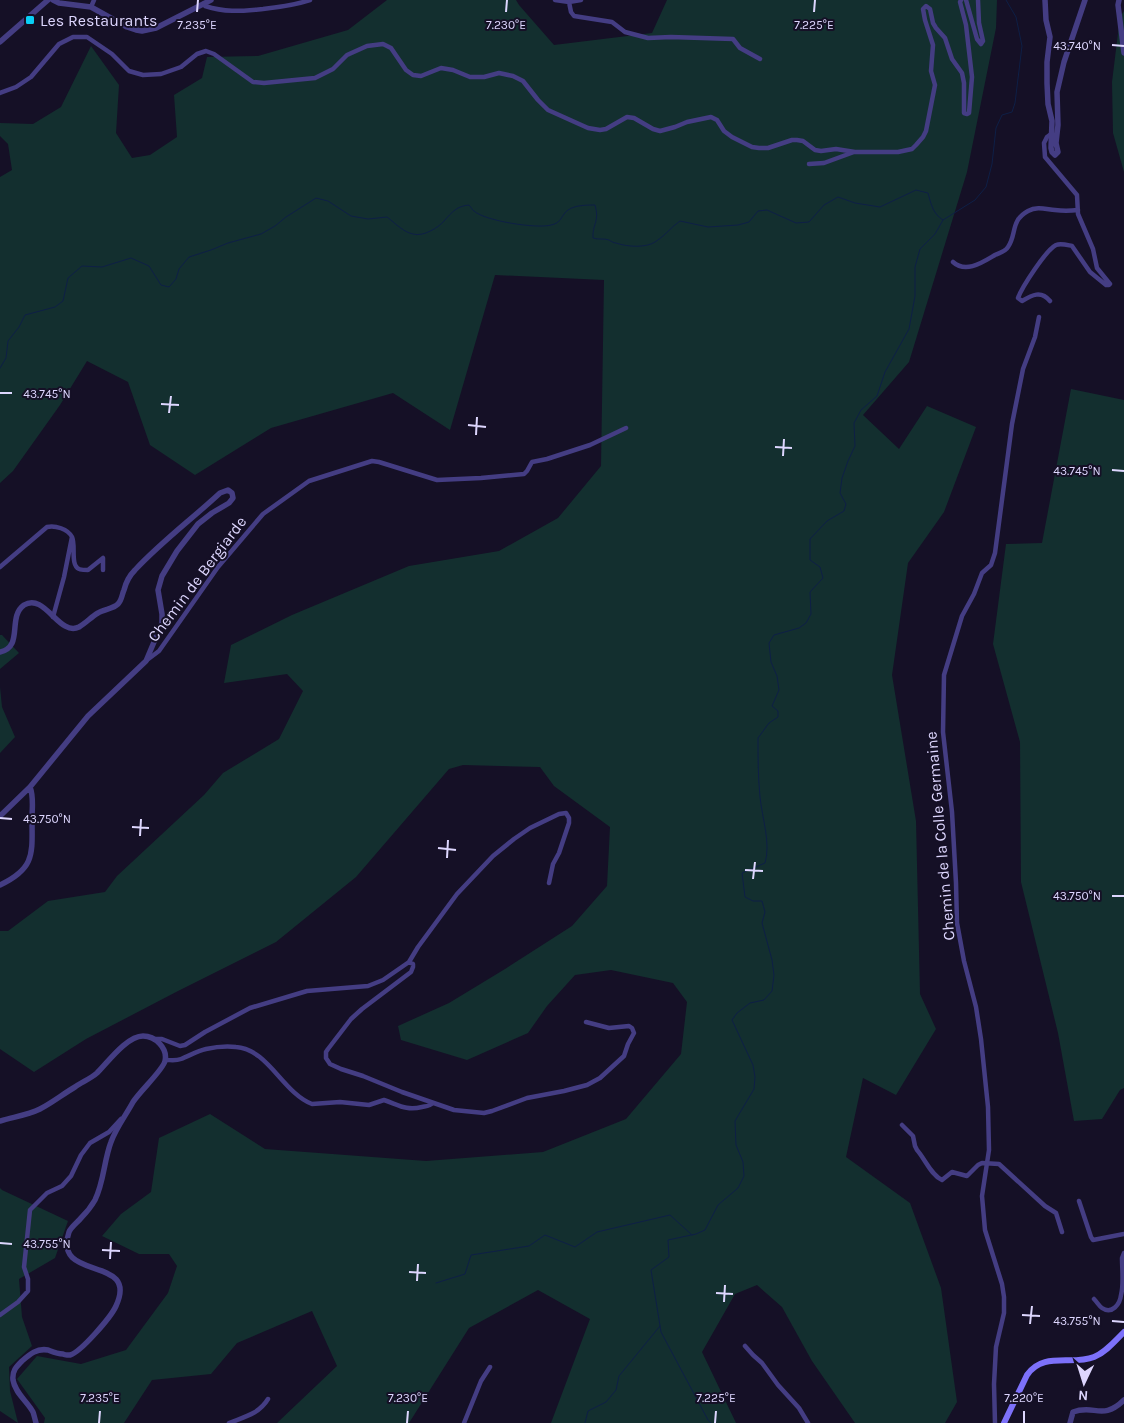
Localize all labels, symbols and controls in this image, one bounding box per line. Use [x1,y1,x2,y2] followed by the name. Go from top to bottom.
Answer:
[40,11,158,30] place label: Les Restaurants
[24,14,36,26] marker: Les Restaurants
[177,18,217,32] text: 7.235°E
[486,18,526,32] text: 7.230°E
[794,18,834,32] text: 7.225°E
[1053,39,1101,53] text: 43.740°N
[23,387,71,401] text: 43.745°N
[1053,464,1101,478] text: 43.745°N
[144,513,250,645] street label: Chemin de Bergiarde
[921,731,959,941] street label: Chemin de la Colle Germaine
[23,812,71,826] text: 43.750°N
[1053,889,1101,903] text: 43.750°N
[23,1237,71,1251] text: 43.755°N
[1053,1314,1101,1328] text: 43.755°N
[1059,1358,1109,1408] north arrow
[1078,1387,1089,1404] text: N
[80,1391,120,1405] text: 7.235°E
[388,1391,428,1405] text: 7.230°E
[696,1391,736,1405] text: 7.225°E
[1004,1391,1044,1405] text: 7.220°E

